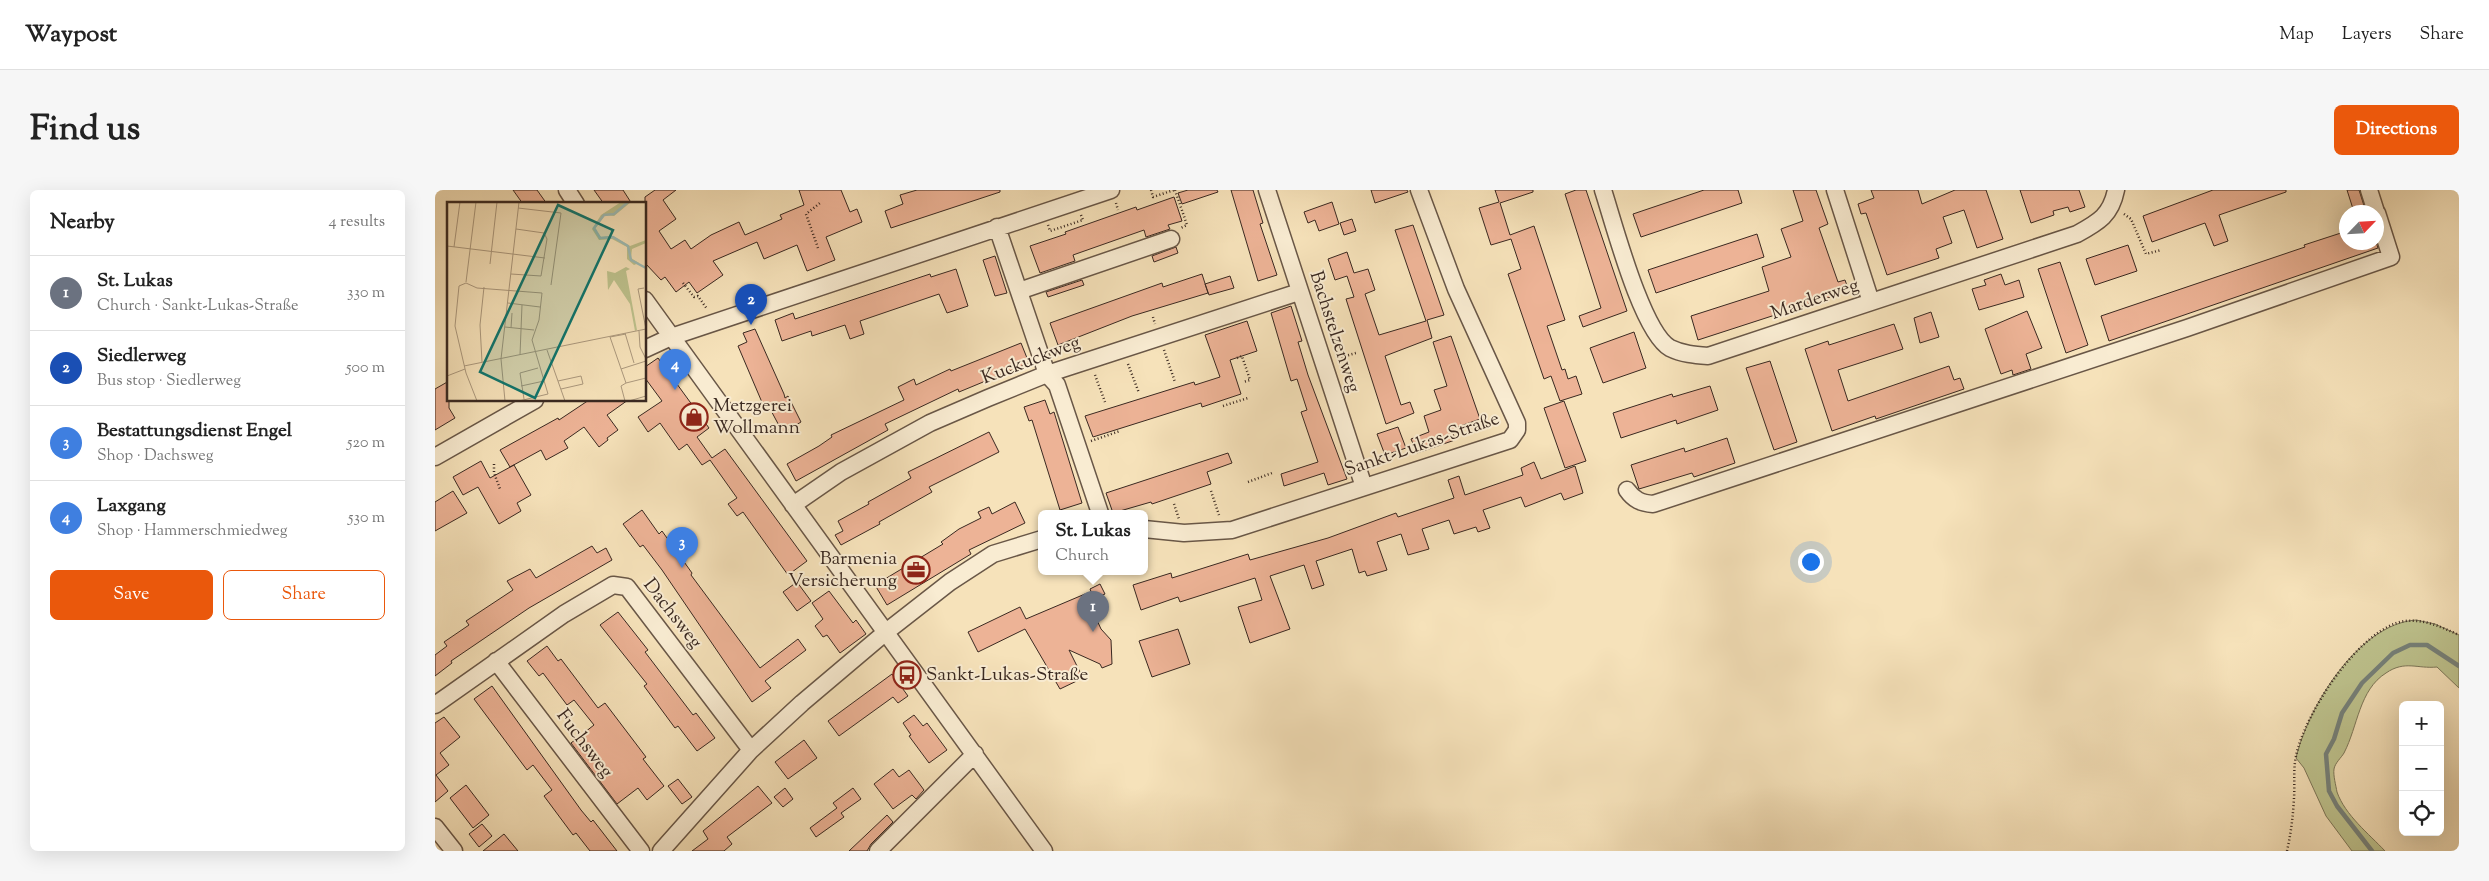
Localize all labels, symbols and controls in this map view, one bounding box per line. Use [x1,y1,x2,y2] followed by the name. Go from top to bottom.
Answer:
[25,18,117,52] text: Waypost
[2279,22,2314,48] text: Map
[2342,22,2392,48] text: Layers
[2420,22,2464,48] text: Share
[30,105,140,156] text: Find us
[2334,105,2459,155] button: Directions
[447,202,646,401] inset map
[2339,205,2384,250] north arrow
[50,208,115,238] text: Nearby
[329,211,385,234] text: 4 results
[97,268,173,295] text: St. Lukas
[1302,268,1366,396] street label: Bachstelzenweg
[1767,272,1863,328] street label: Marderweg
[63,282,69,305] text: 1
[347,282,385,305] text: 330 m
[735,284,767,325] pin: 2
[97,295,299,318] text: Church · Sankt-Lukas-Straße
[978,330,1084,392] street label: Kuckuckweg
[97,343,186,370] text: Siedlerweg
[659,349,691,390] pin: 4
[62,357,70,380] text: 2
[346,357,385,380] text: 500 m
[97,370,241,393] text: Bus stop · Siedlerweg
[713,393,800,442] place label: Metzgerei Wollmann
[679,402,709,432] shop icon: Metzgerei Wollmann
[1341,406,1503,484] street label: Sankt-Lukas-Straße
[97,418,292,445] text: Bestattungsdienst Engel
[63,432,69,455] text: 3
[347,432,385,455] text: 520 m
[97,445,214,468] text: Shop · Dachsweg
[97,493,166,520] text: Laxgang
[62,507,70,530] text: 4
[348,507,385,530] text: 530 m
[1038,510,1148,575] popup
[1055,518,1131,545] text: St. Lukas
[97,520,288,543] text: Shop · Hammerschmiedweg
[666,527,698,568] pin: 3
[1055,545,1109,568] text: Church
[788,546,897,595] place label: Barmenia Versicherung
[1798,549,1824,575] your location
[901,555,931,585] office icon: Barmenia Versicherung
[50,570,213,620] button: Save
[223,570,385,620] button: Share
[636,573,708,655] street label: Dachsweg
[1077,591,1109,632] pin: 1
[892,660,922,690] bus stop icon: Sankt-Lukas-Straße
[926,662,1089,689] place label: Sankt-Lukas-Straße
[2399,701,2444,836] map controls
[2399,701,2444,746] button: +
[549,704,619,784] street label: Fuchsweg
[2399,746,2444,791] button: −
[2399,791,2444,836] button: locate

